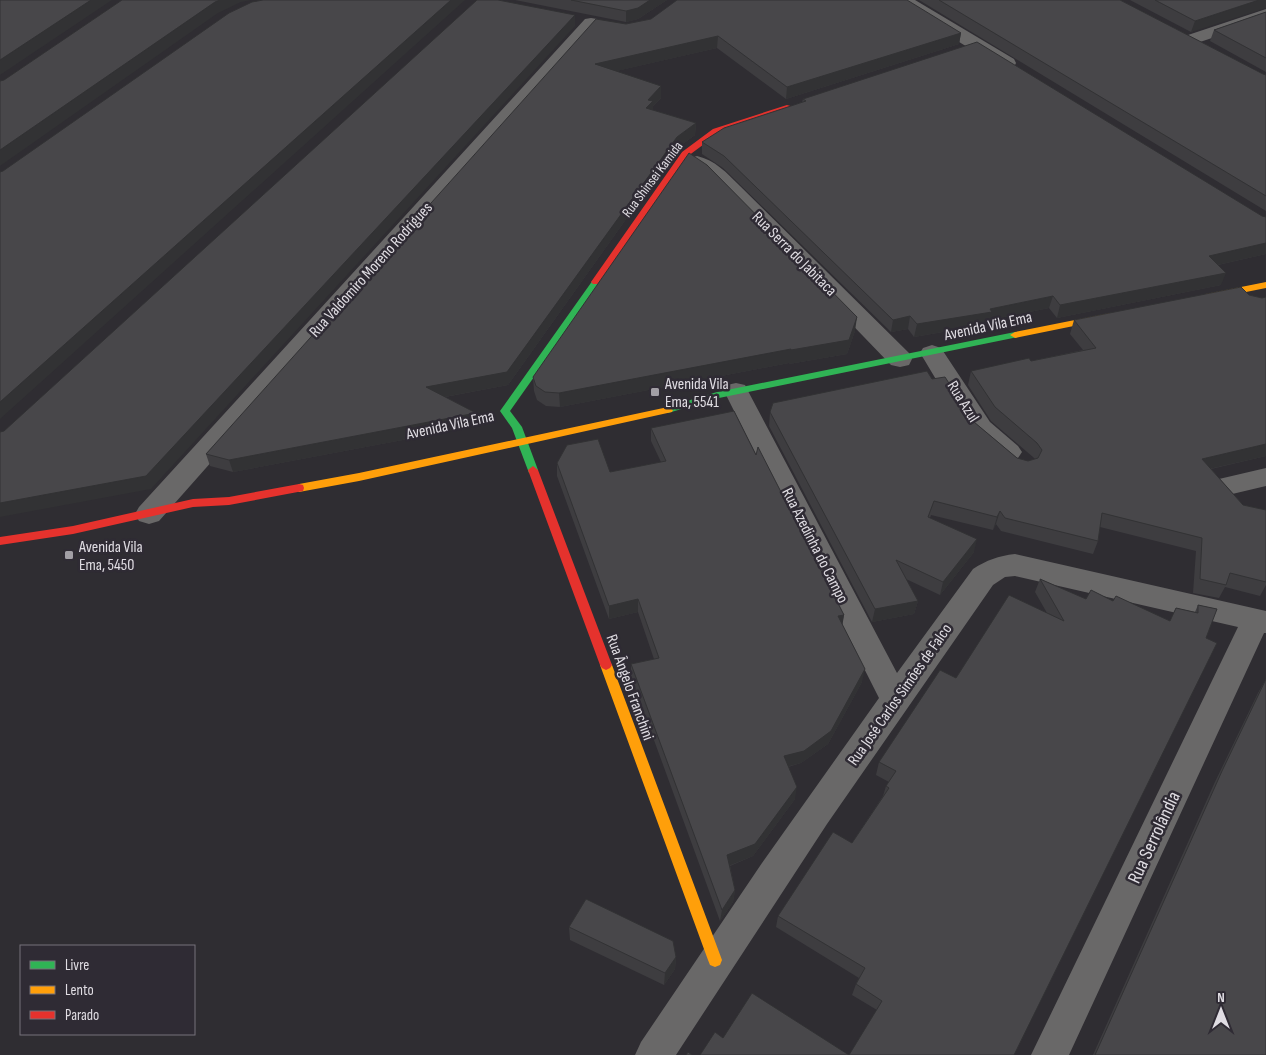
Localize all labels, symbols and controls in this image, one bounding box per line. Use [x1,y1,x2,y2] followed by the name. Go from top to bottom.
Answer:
[618,138,686,221] street label: Rua Shinsei Kamida
[306,198,437,341] street label: Rua Valdomiro Moreno Rodrigues
[748,208,840,300] street label: Rua Serra do Jabitaca
[942,308,1034,345] street label: Avenida Vila Ema
[664,375,729,412] place label: Avenida Vila Ema, 5541
[943,378,983,426] street label: Rua Azul
[649,386,661,398] marker: Avenida Vila Ema, 5541
[404,407,496,444] street label: Avenida Vila Ema
[777,485,852,606] street label: Rua Azedinha do Campo
[78,538,143,575] place label: Avenida Vila Ema, 5450
[63,549,75,561] marker: Avenida Vila Ema, 5450
[844,620,956,769] street label: Rua José Carlos Simões de Falco
[602,632,658,743] street label: Rua Ângelo Franchini
[1123,788,1186,887] street label: Rua Serrolândia
[20,945,195,1035] legend
[65,956,89,975] text: Livre
[65,981,94,1000] text: Lento
[1196,985,1246,1035] north arrow
[1217,989,1225,1006] text: N
[65,1006,99,1025] text: Parado

